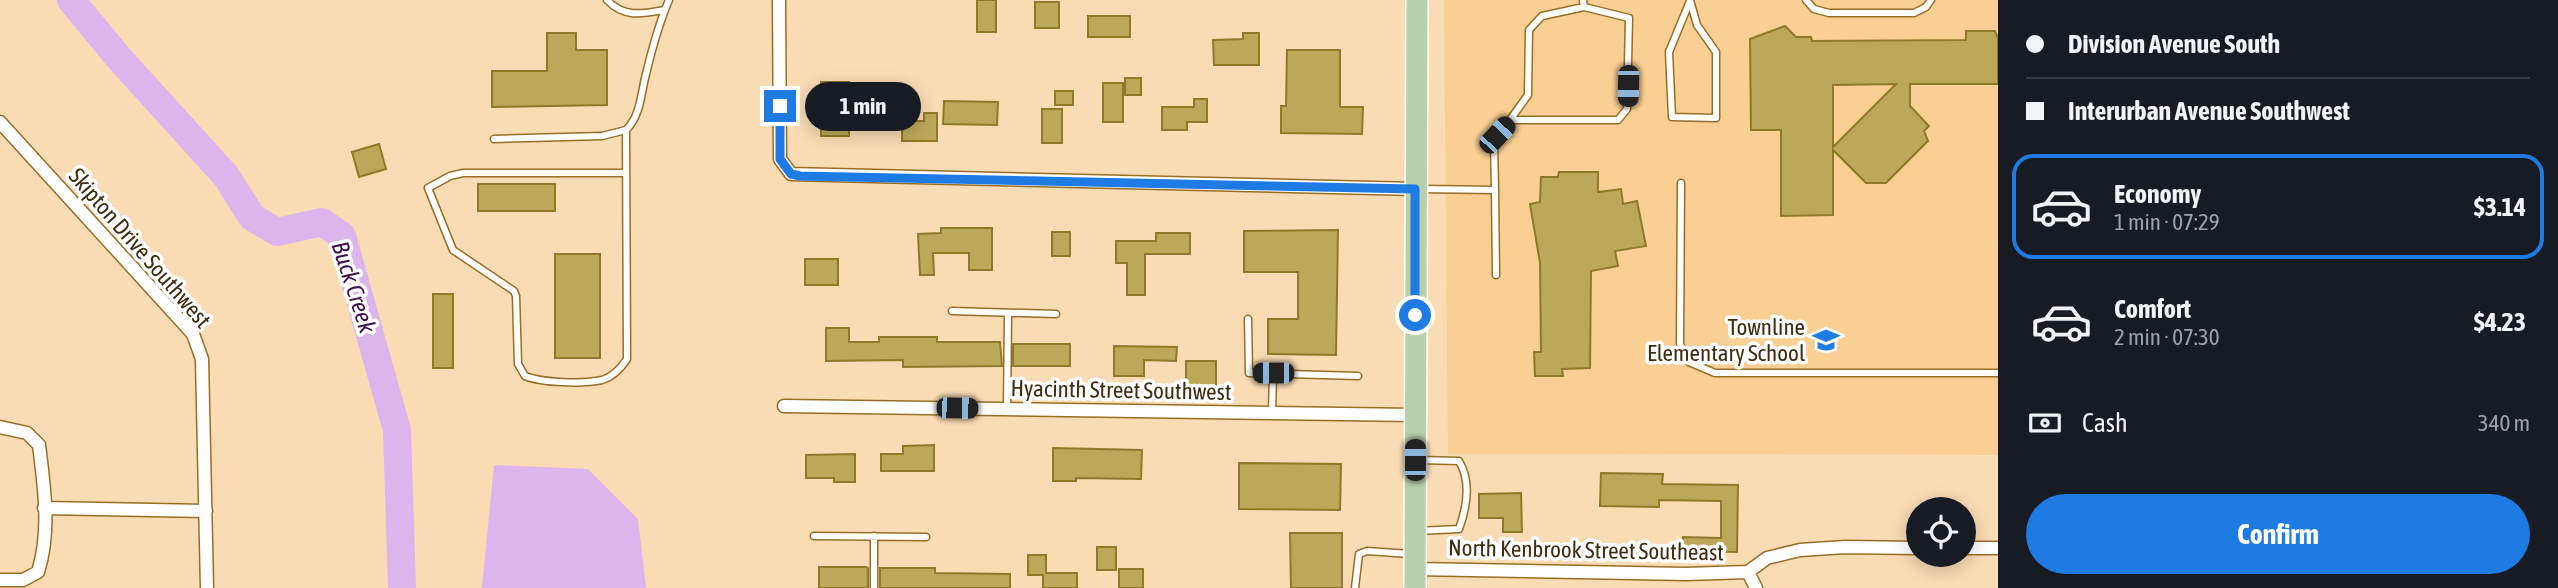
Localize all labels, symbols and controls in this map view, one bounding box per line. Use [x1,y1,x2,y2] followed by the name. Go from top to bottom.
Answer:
[2068,29,2280,59] text: Division Avenue South
[1618,65,1639,107] car
[804,82,920,130] callout: 1 min
[764,90,796,122] route end
[840,93,886,119] text: 1 min
[2068,96,2350,126] text: Interurban Avenue Southwest
[1475,112,1520,158] car
[64,163,216,333] street label: Skipton Drive Southwest
[2030,175,2093,238] icon: car
[2114,179,2201,209] text: Economy
[2474,192,2526,222] text: $3.14
[2114,209,2220,235] text: 1 min · 07:29
[327,238,382,337] water label: Buck Creek
[2030,290,2093,353] icon: car
[2114,294,2191,324] text: Comfort
[1399,299,1431,331] route start
[2474,307,2526,337] text: $4.23
[1647,314,1805,366] place label: Townline Elementary School
[2114,324,2220,350] text: 2 min · 07:30
[1811,325,1841,355] school or university icon: Townline Elementary School
[1253,363,1295,384] car
[1010,375,1232,405] street label: Hyacinth Street Southwest
[936,397,979,419] car
[2026,404,2064,442] icon: cash
[2082,408,2128,438] text: Cash
[2478,410,2530,436] text: 340 m
[1405,439,1426,481] car
[2026,494,2530,574] button: Confirm
[1906,497,1976,567] map controls
[1906,497,1976,567] button: locate
[1448,535,1724,565] street label: North Kenbrook Street Southeast

